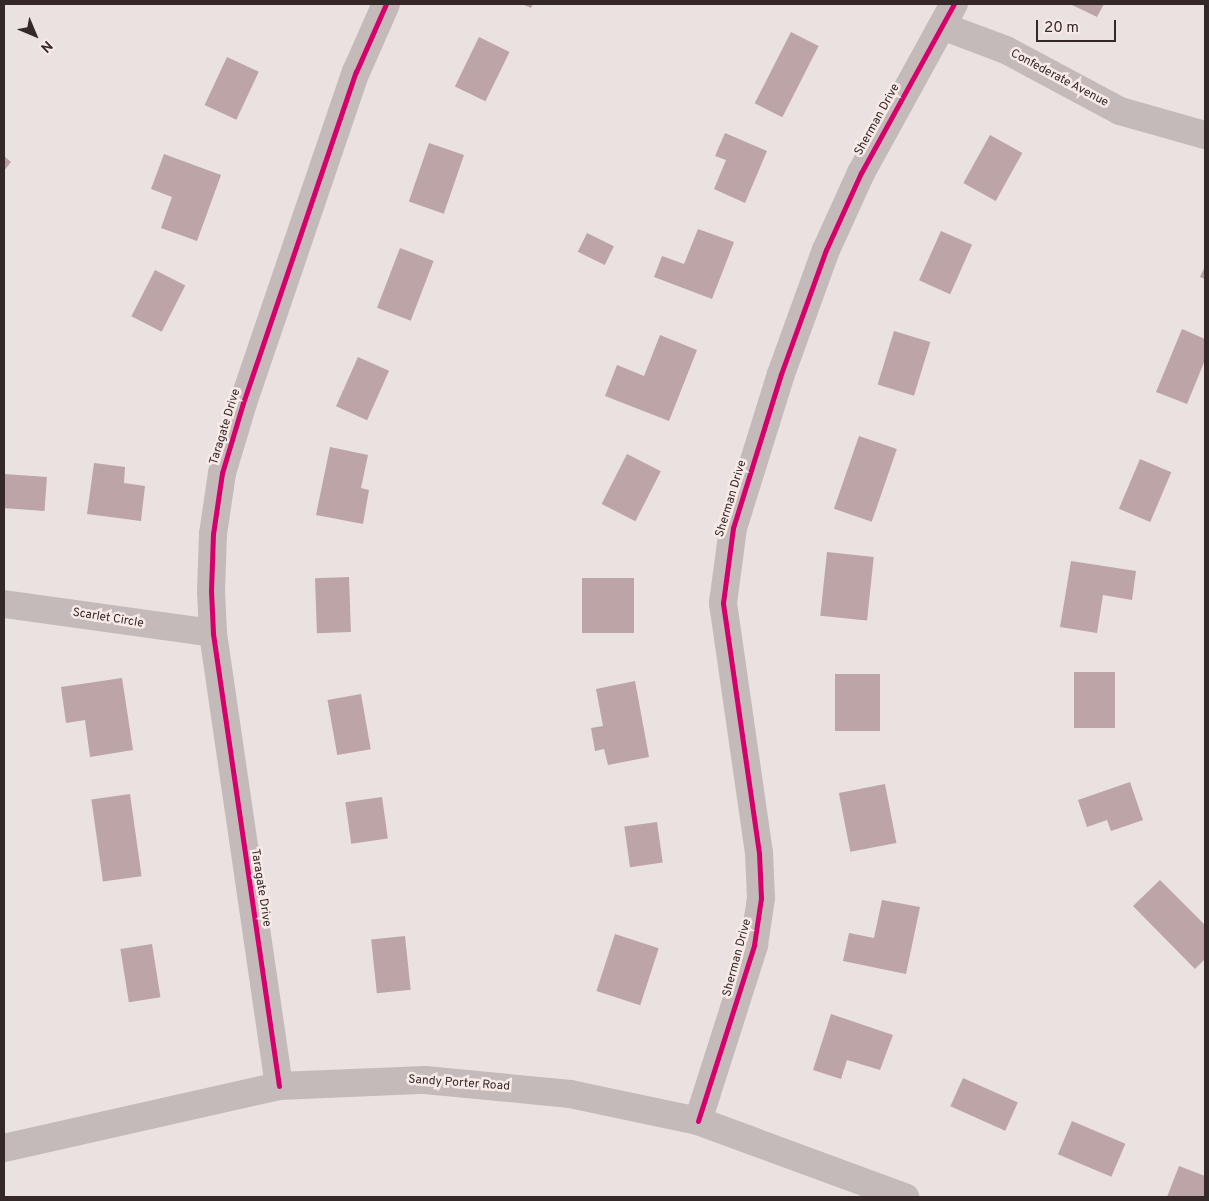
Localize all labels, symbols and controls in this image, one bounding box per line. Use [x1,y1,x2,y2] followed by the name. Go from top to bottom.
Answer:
[10,10,60,60] north arrow
[1039,10,1119,42] scale bar
[1044,19,1079,38] text: 20 m
[36,36,56,56] text: N
[1007,47,1111,111] street label: Confederate Avenue
[852,82,904,158] street label: Sherman Drive
[208,387,244,467] street label: Taragate Drive
[713,459,751,539] street label: Sherman Drive
[72,606,144,632] street label: Scarlet Circle
[247,848,273,928] street label: Taragate Drive
[721,917,755,999] street label: Sherman Drive
[408,1073,510,1095] street label: Sandy Porter Road

